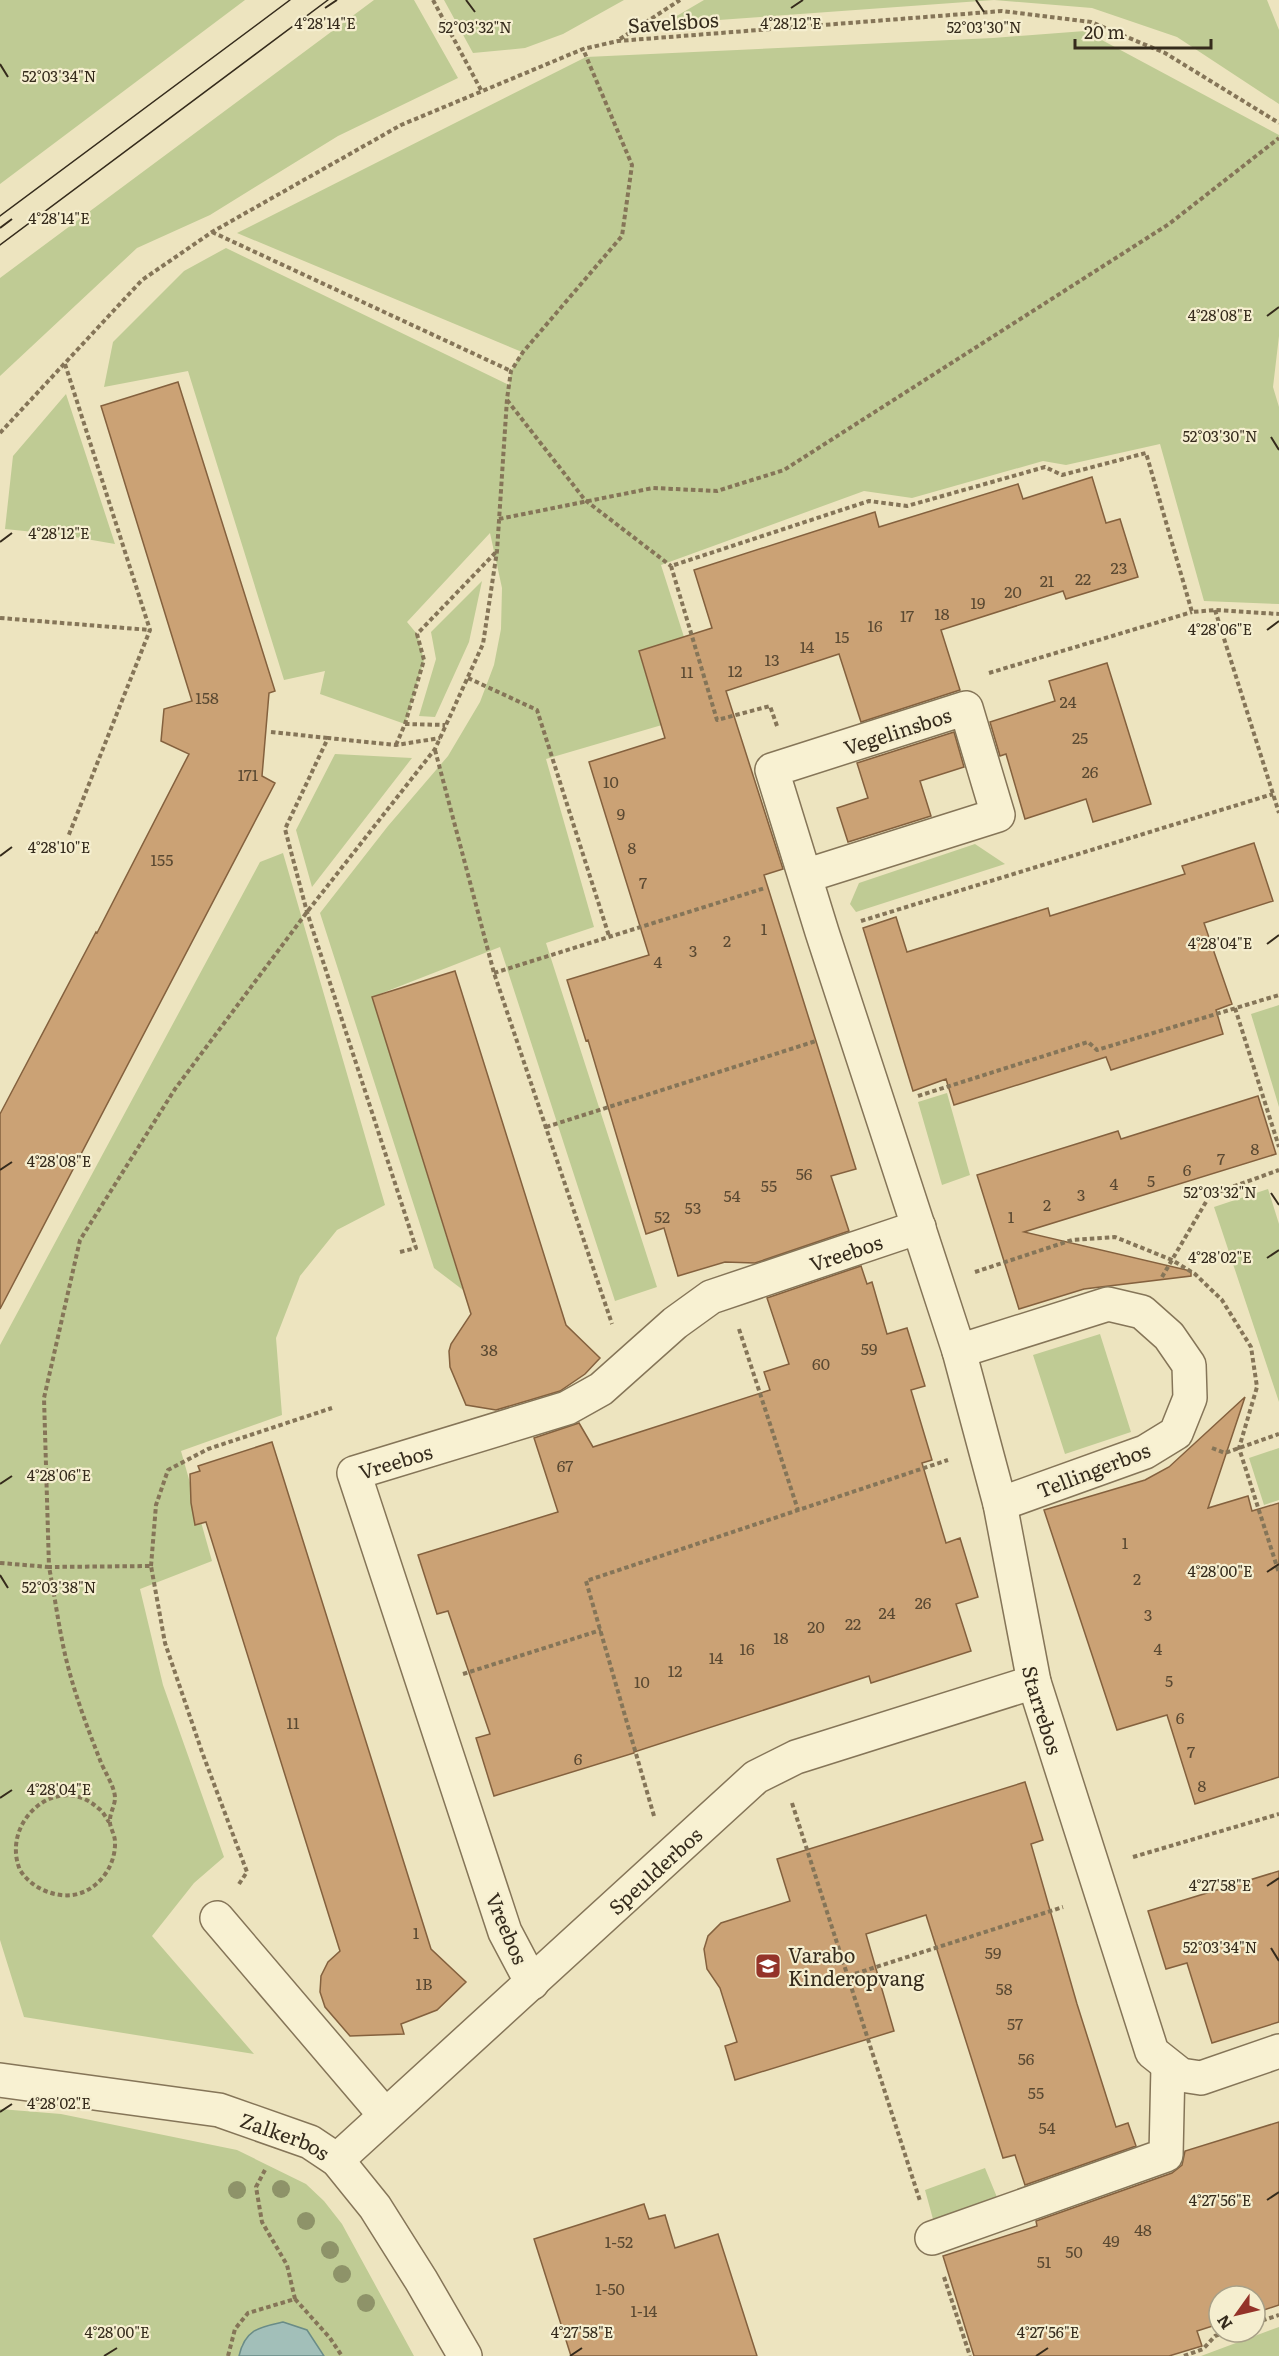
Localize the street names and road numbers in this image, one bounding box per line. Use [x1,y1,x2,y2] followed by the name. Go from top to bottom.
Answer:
[627,3,719,39] street label: Savelsbos
[839,698,955,762] street label: Vegelinsbos
[805,1226,886,1278] street label: Vreebos
[1032,1434,1154,1504] street label: Tellingerbos
[355,1435,436,1486] street label: Vreebos
[1016,1663,1071,1758] street label: Starrebos
[601,1819,708,1921] street label: Speulderbos
[480,1888,536,1968] street label: Vreebos
[236,2104,336,2167] street label: Zalkerbos

